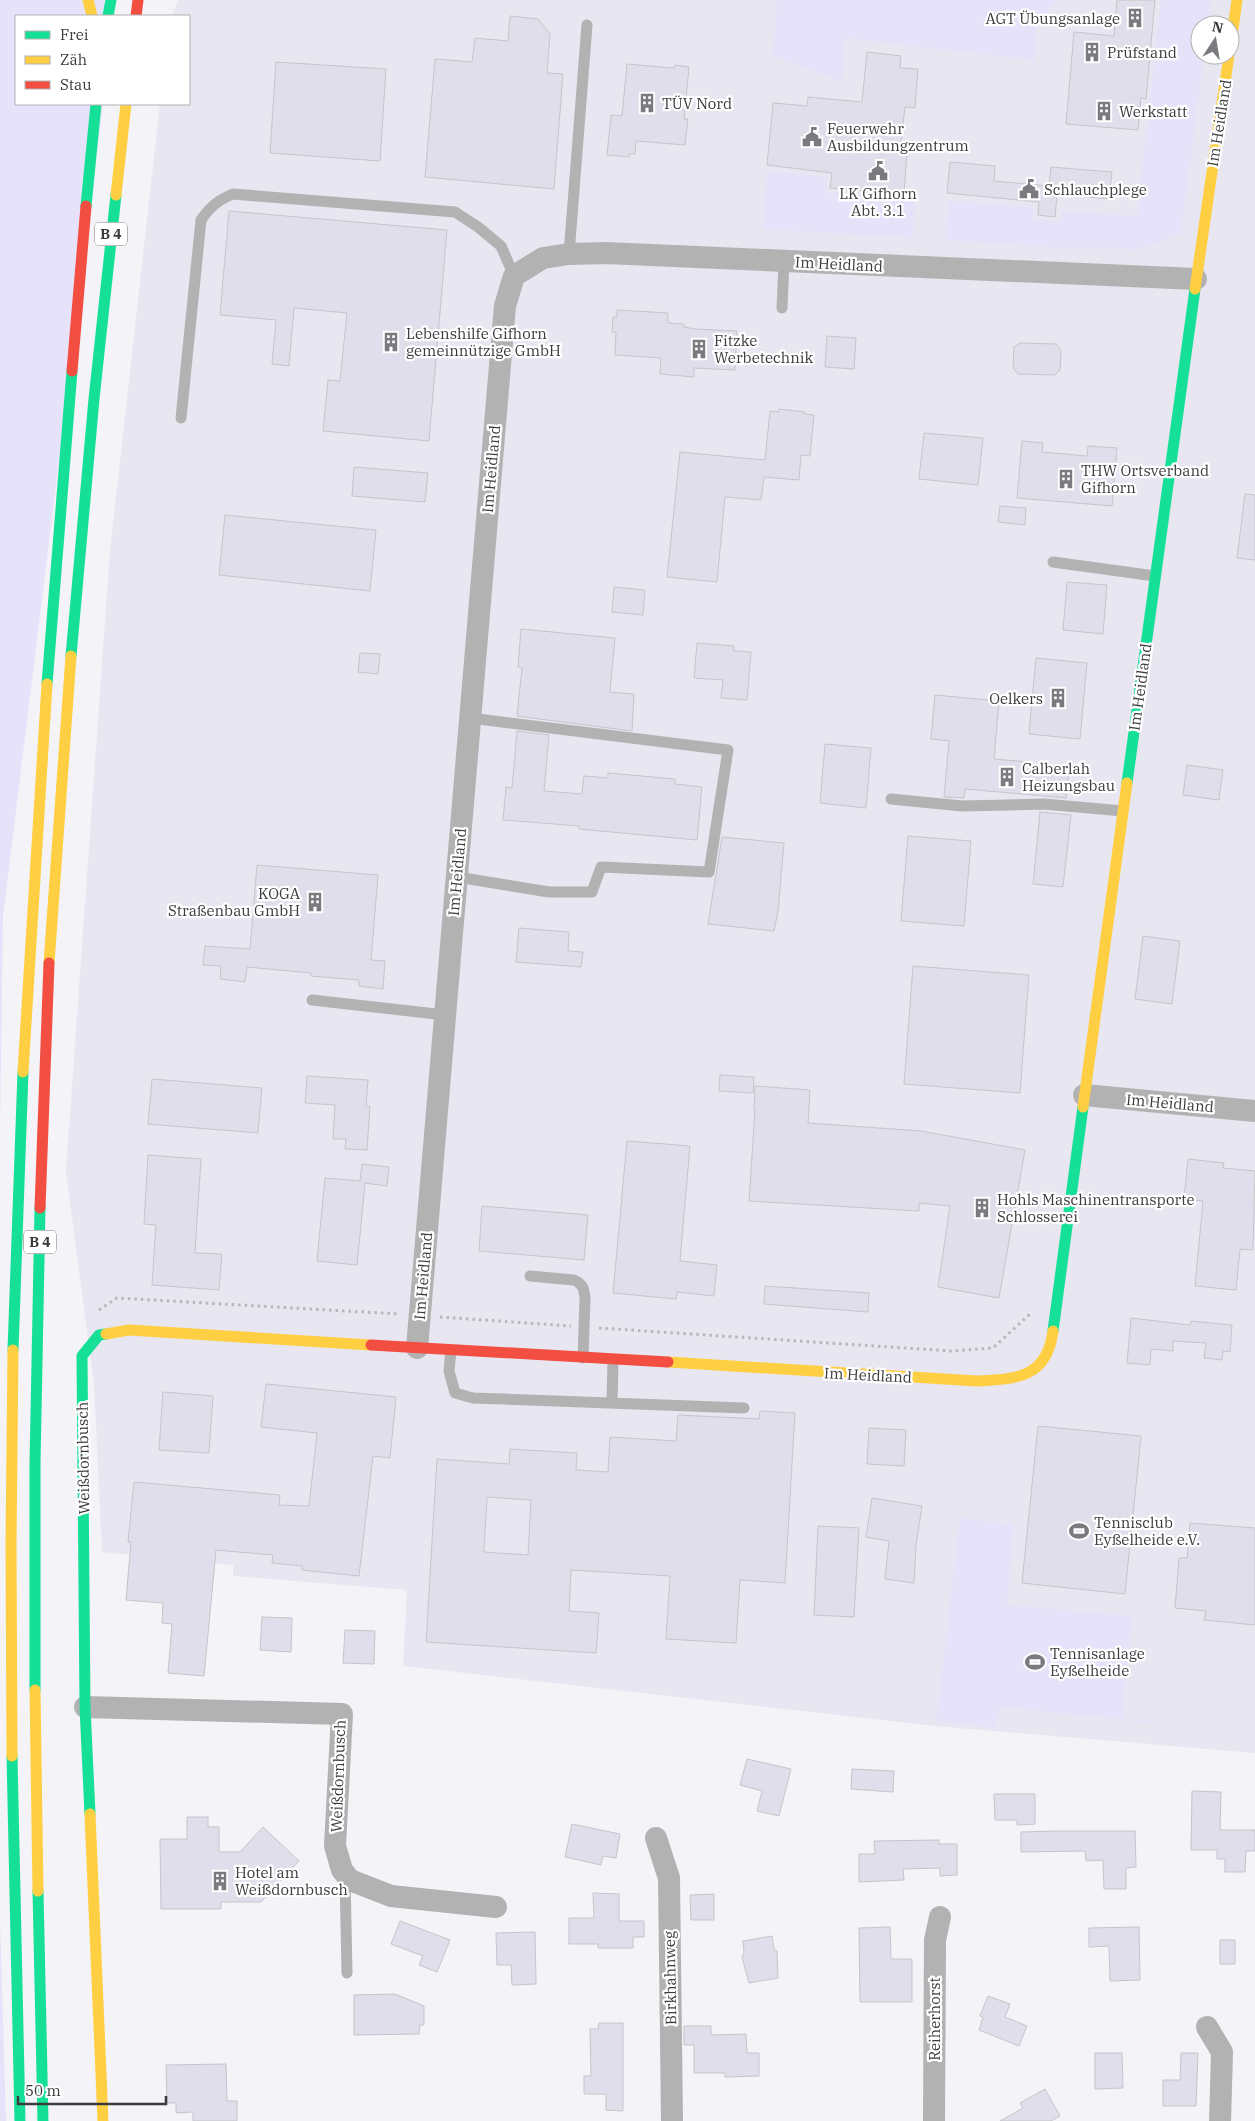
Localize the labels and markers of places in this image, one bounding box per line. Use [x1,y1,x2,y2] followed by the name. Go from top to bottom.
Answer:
[1124,7,1146,29] building icon: AGT Übungsanlage
[986,9,1120,28] place label: AGT Übungsanlage
[1081,41,1103,63] building icon: Prüfstand
[1107,43,1177,62] place label: Prüfstand
[636,92,658,114] building icon: TÜV Nord
[662,94,732,113] place label: TÜV Nord
[1093,100,1115,122] building icon: Werkstatt
[1119,102,1187,121] place label: Werkstatt
[827,119,969,155] place label: Feuerwehr Ausbildungzentrum
[801,126,823,148] public building icon: Feuerwehr Ausbildungzentrum
[867,160,889,182] public building icon: LK Gifhorn Abt. 3.1
[1018,178,1040,200] public building icon: Schlauchplege
[1044,180,1147,199] place label: Schlauchplege
[839,184,917,220] place label: LK Gifhorn Abt. 3.1
[406,324,561,360] place label: Lebenshilfe Gifhorn gemeinnützige GmbH
[380,331,402,353] building icon: Lebenshilfe Gifhorn gemeinnützige GmbH
[714,331,813,367] place label: Fitzke Werbetechnik
[688,338,710,360] building icon: Fitzke Werbetechnik
[1081,461,1209,497] place label: THW Ortsverband Gifhorn
[1055,468,1077,490] building icon: THW Ortsverband Gifhorn
[1047,687,1069,709] building icon: Oelkers
[989,689,1043,708] place label: Oelkers
[1022,759,1115,795] place label: Calberlah Heizungsbau
[996,766,1018,788] building icon: Calberlah Heizungsbau
[168,884,301,920] place label: KOGA Straßenbau GmbH
[304,891,326,913] building icon: KOGA Straßenbau GmbH
[997,1190,1195,1226] place label: Hohls Maschinentransporte Schlosserei
[971,1197,993,1219] building icon: Hohls Maschinentransporte Schlosserei
[1094,1513,1200,1549] place label: Tennisclub Eyßelheide e.V.
[1068,1520,1090,1542] sports icon: Tennisclub Eyßelheide e.V.
[1050,1644,1145,1680] place label: Tennisanlage Eyßelheide
[1024,1651,1046,1673] sports icon: Tennisanlage Eyßelheide
[235,1863,348,1899] place label: Hotel am Weißdornbusch
[209,1870,231,1892] building icon: Hotel am Weißdornbusch

